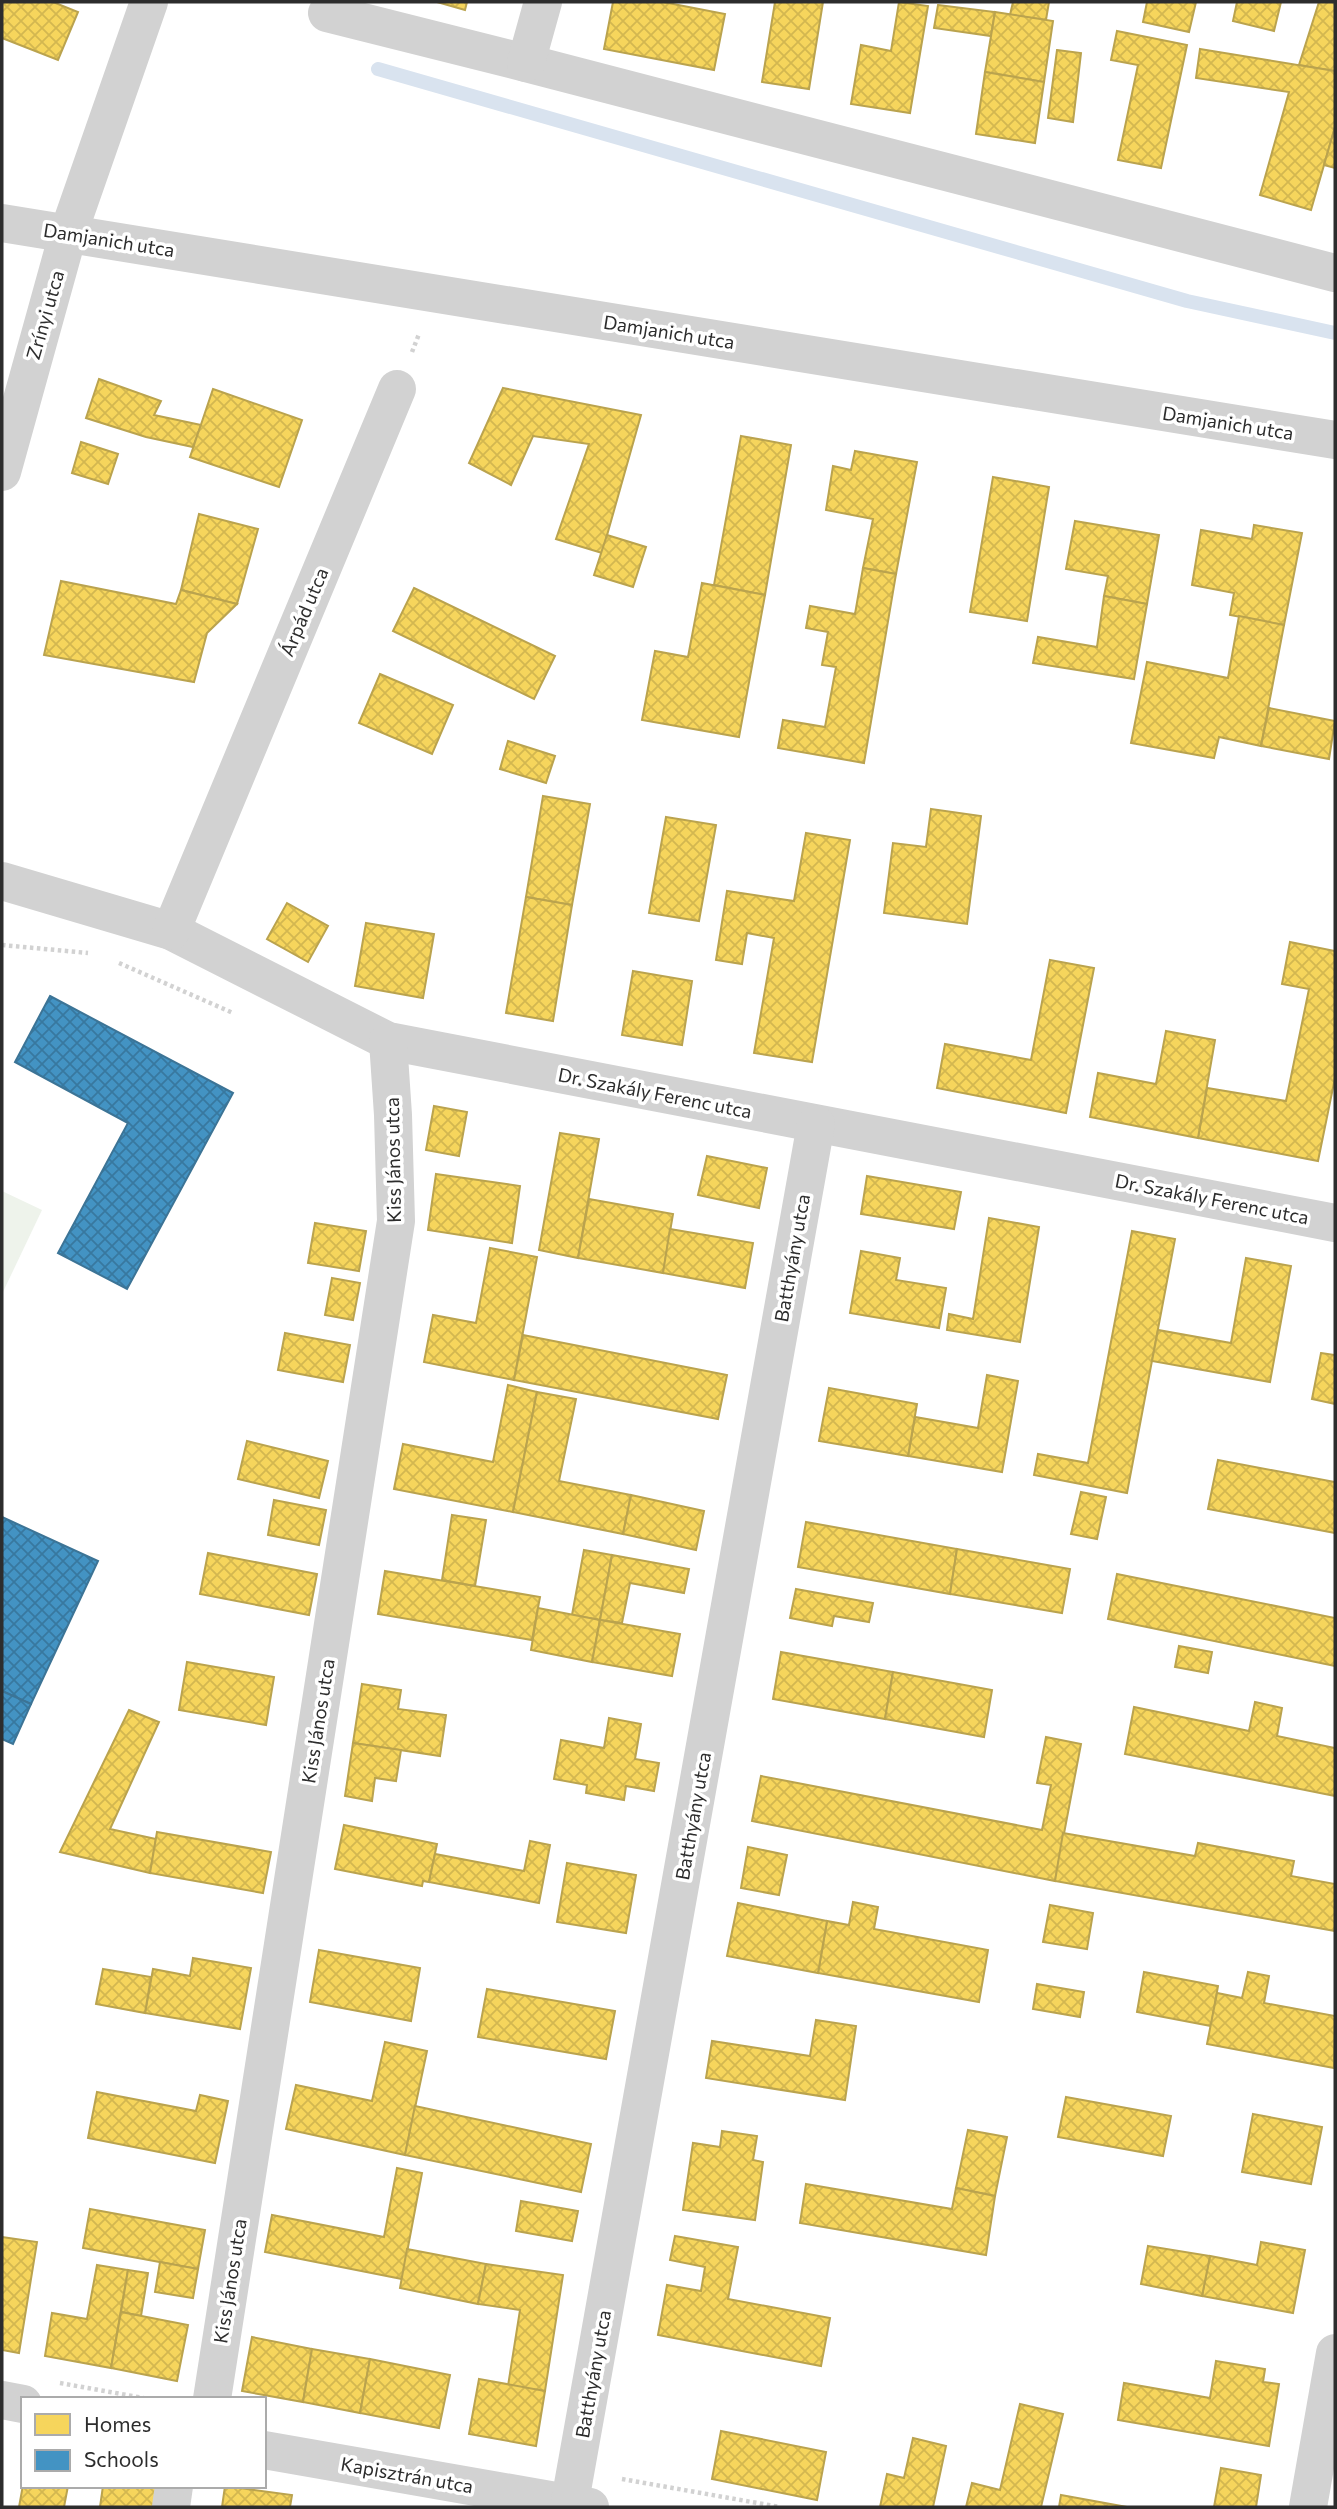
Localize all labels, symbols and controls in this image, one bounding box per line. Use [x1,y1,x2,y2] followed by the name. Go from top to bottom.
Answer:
[42,218,176,261] street label: Damjanich utca
[21,268,68,362] street label: Zrínyi utca
[602,310,736,353] street label: Damjanich utca
[1161,401,1295,444] street label: Damjanich utca
[275,564,332,660] street label: Árpád utca
[556,1062,754,1123] street label: Dr. Szakály Ferenc utca
[380,1097,405,1223] street label: Kiss János utca
[1113,1168,1311,1229] street label: Dr. Szakály Ferenc utca
[769,1192,814,1324] street label: Batthyány utca
[296,1657,339,1785] street label: Kiss János utca
[670,1750,715,1882] street label: Batthyány utca
[208,2217,251,2345] street label: Kiss János utca
[570,2308,615,2440] street label: Batthyány utca
[21,2397,266,2488] legend
[84,2411,151,2436] text: Homes
[84,2446,159,2471] text: Schools
[339,2452,475,2497] street label: Kapisztrán utca

